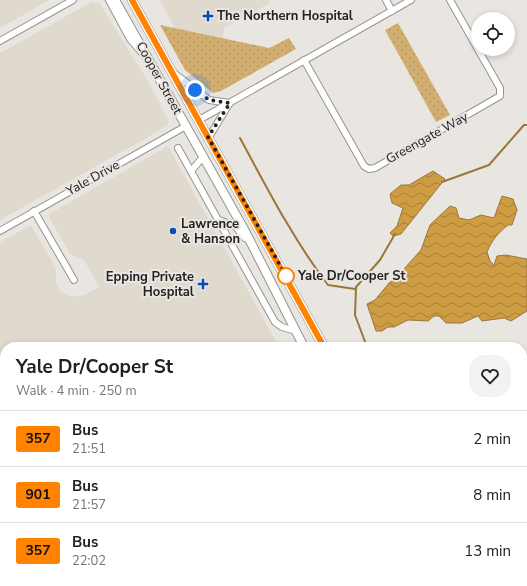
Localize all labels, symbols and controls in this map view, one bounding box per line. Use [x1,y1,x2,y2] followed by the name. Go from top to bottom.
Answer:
[217,7,354,25] place label: The Northern Hospital
[202,10,214,22] marker: The Northern Hospital
[471,12,515,56] map controls
[471,12,515,56] button: locate
[132,38,187,118] street label: Cooper Street
[185,80,205,100] your location
[383,108,472,168] street label: Greengate Way
[62,156,123,201] street label: Yale Drive
[181,215,240,248] place label: Lawrence & Hanson
[168,226,178,236] marker: Lawrence & Hanson
[277,267,295,285] marker: Yale Dr/Cooper St
[297,267,406,285] place label: Yale Dr/Cooper St
[106,268,195,301] place label: Epping Private Hospital
[197,278,209,290] marker: Epping Private Hospital
[16,354,173,380] text: Yale Dr/Cooper St
[469,355,511,397] button: heart
[16,382,137,400] text: Walk · 4 min · 250 m
[72,420,98,440] text: Bus
[25,429,51,448] text: 357
[473,429,511,449] text: 2 min
[72,440,106,458] text: 21:51
[72,476,98,496] text: Bus
[25,485,51,504] text: 901
[473,485,511,505] text: 8 min
[72,496,106,514] text: 21:57
[72,532,98,552] text: Bus
[25,541,51,560] text: 357
[464,541,511,561] text: 13 min
[72,552,106,570] text: 22:02

